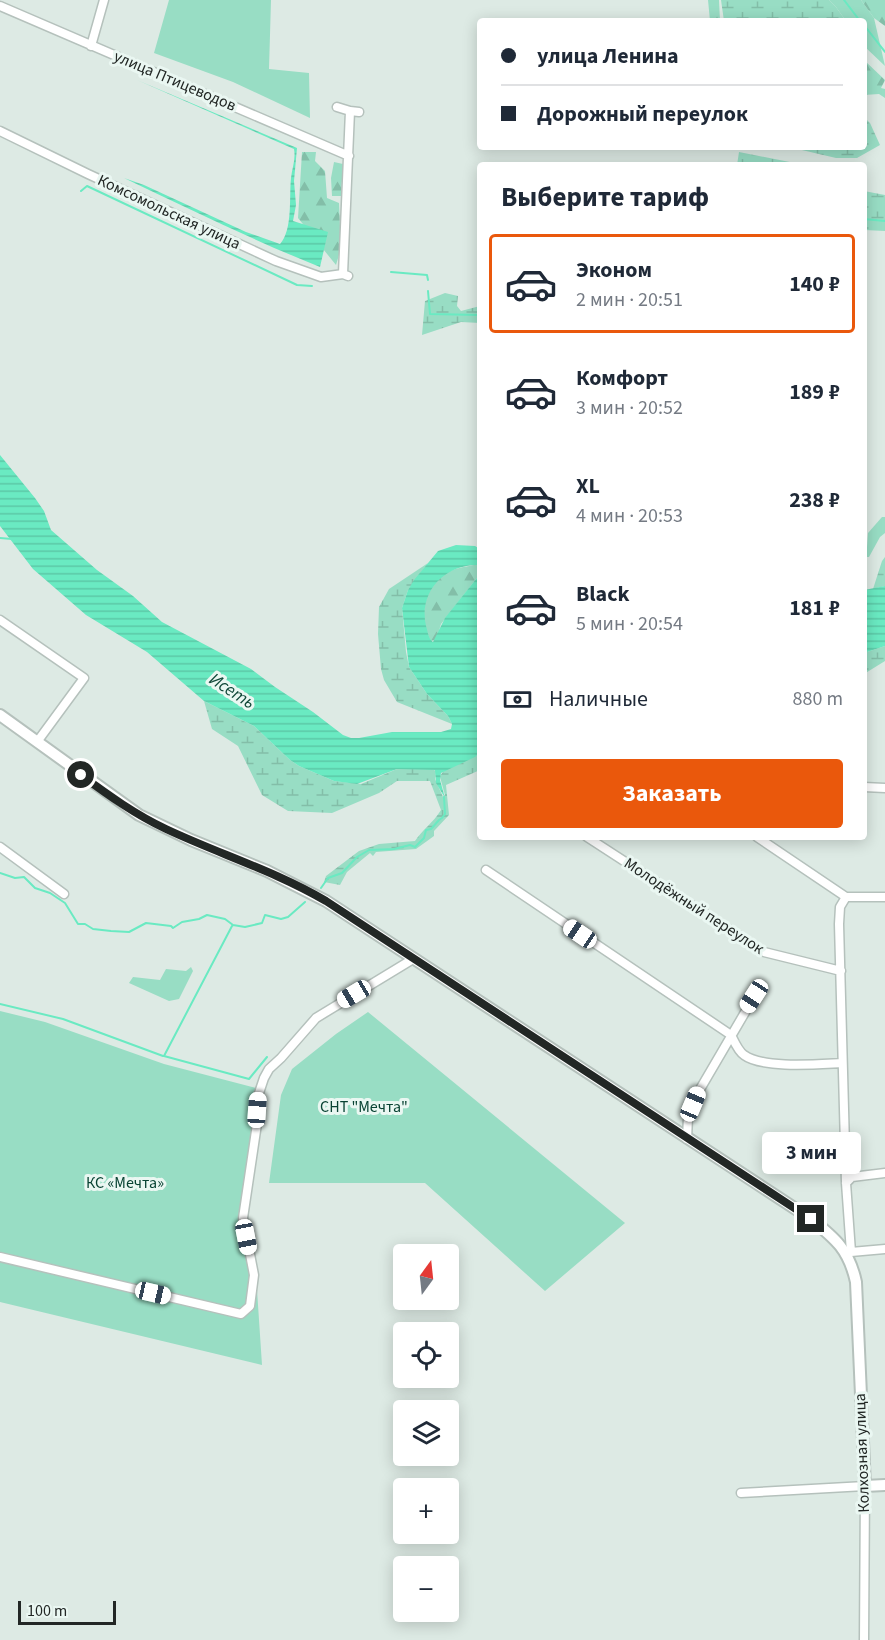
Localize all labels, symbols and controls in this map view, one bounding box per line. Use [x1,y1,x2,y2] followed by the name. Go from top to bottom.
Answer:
[537,40,679,72] text: улица Ленина
[110,45,240,117] street label: улица Птицеводов
[537,98,748,130] text: Дорожный переулок
[94,169,244,255] street label: Комсомольская улица
[501,178,709,217] text: Выберите тариф
[576,254,652,286] text: Эконом
[504,257,558,311] icon: car
[789,268,840,300] text: 140 ₽
[576,286,683,314] text: 2 мин · 20:51
[576,362,668,394] text: Комфорт
[504,365,558,419] icon: car
[789,376,840,408] text: 189 ₽
[576,394,683,422] text: 3 мин · 20:52
[576,470,600,502] text: XL
[504,473,558,527] icon: car
[789,484,840,516] text: 238 ₽
[576,502,683,530] text: 4 мин · 20:53
[576,578,630,610] text: Black
[504,581,558,635] icon: car
[789,592,840,624] text: 181 ₽
[576,610,683,638] text: 5 мин · 20:54
[204,667,260,715] water label: Исеть
[501,683,534,716] icon: cash
[549,683,648,715] text: Наличные
[793,685,843,713] text: 880 m
[501,759,843,828] button: Заказать
[67,761,94,788] route start
[620,852,768,960] street label: Молодёжный переулок
[560,916,600,952] car
[737,976,771,1016] car
[334,977,374,1011] car
[678,1084,708,1124] car
[247,1091,267,1129] car
[320,1096,408,1118] park label: СНТ "Мечта"
[762,1132,860,1174] callout: 3 мин
[786,1139,837,1167] text: 3 мин
[86,1172,164,1194] park label: КС «Мечта»
[797,1205,824,1232] route end
[234,1218,258,1256] car
[393,1244,459,1310] north arrow
[393,1244,459,1622] map controls
[133,1280,173,1306] car
[393,1322,459,1388] button: locate
[849,1393,875,1513] street label: Колхозная улица
[393,1400,459,1466] button: layers
[393,1478,459,1544] button: +
[393,1556,459,1622] button: −
[18,1598,116,1626] scale bar
[27,1600,67,1622] text: 100 m

